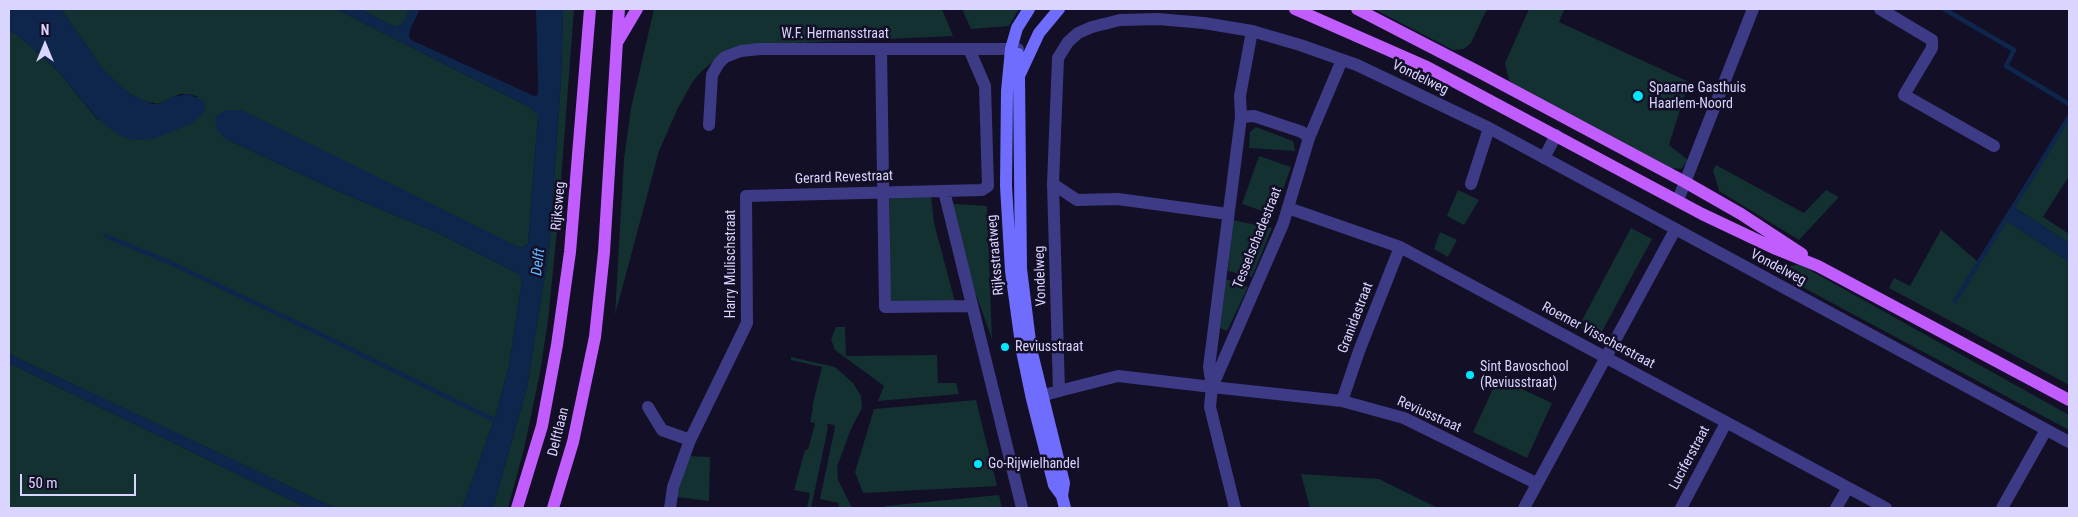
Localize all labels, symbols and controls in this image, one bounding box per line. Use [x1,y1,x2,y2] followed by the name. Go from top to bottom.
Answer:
[20,20,70,70] north arrow
[41,22,49,38] text: N
[781,26,889,42] street label: W.F. Hermansstraat
[1389,57,1451,99] street label: Vondelweg
[1649,80,1746,112] place label: Spaarne Gasthuis Haarlem-Noord
[1631,89,1645,103] marker: Spaarne Gasthuis Haarlem-Noord
[795,168,893,188] street label: Gerard Revestraat
[548,181,570,231] street label: Rijksweg
[1230,185,1286,291] street label: Tesselschadestraat
[723,210,739,318] street label: Harry Mulischstraat
[984,214,1008,296] street label: Rijksstraatweg
[1032,245,1050,307] street label: Vondelweg
[1747,246,1809,290] street label: Vondelweg
[528,247,550,277] water label: Delft
[1335,280,1377,356] street label: Granidastraat
[1539,299,1657,373] street label: Roemer Visscherstraat
[1015,339,1083,355] place label: Reviusstraat
[999,341,1011,353] marker: Reviusstraat
[1480,359,1569,392] place label: Sint Bavoschool (Reviusstraat)
[1464,369,1476,381] marker: Sint Bavoschool (Reviusstraat)
[1394,393,1464,437] street label: Reviusstraat
[545,406,573,458] street label: Delftlaan
[1666,423,1714,493] street label: Luciferstraat
[988,456,1080,472] place label: Go-Rijwielhandel
[972,458,984,470] marker: Go-Rijwielhandel
[22,464,139,496] scale bar
[28,474,58,492] text: 50 m

